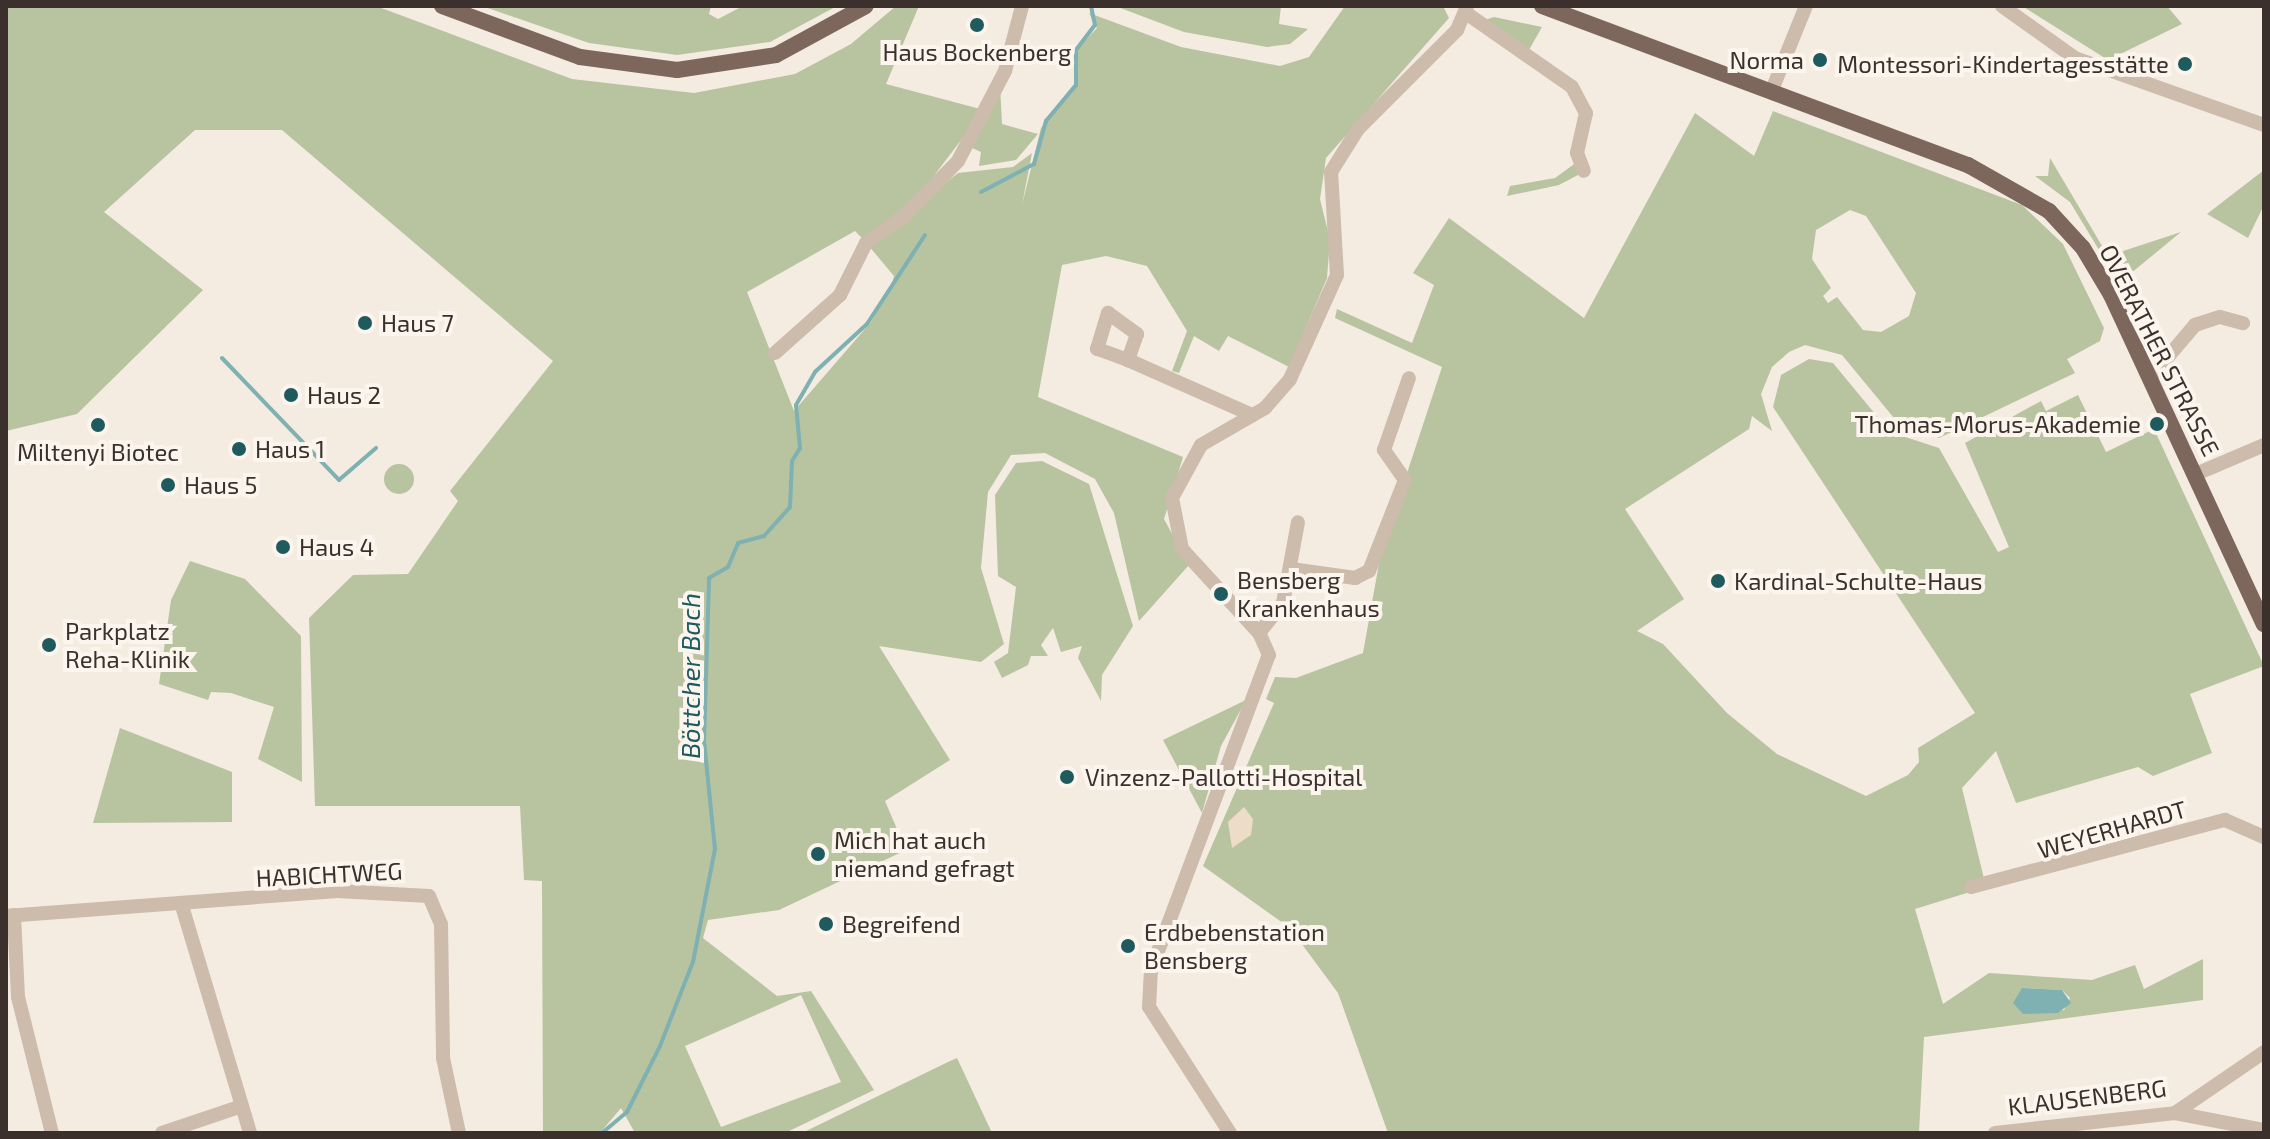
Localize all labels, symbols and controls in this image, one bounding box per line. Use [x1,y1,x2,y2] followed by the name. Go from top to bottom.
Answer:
[968,16,986,34] marker: Haus Bockenberg
[883,38,1071,66] place label: Haus Bockenberg
[1730,46,1804,74] place label: Norma
[1837,50,2169,78] place label: Montessori-Kindertagesstätte
[1811,51,1829,69] marker: Norma
[2176,55,2194,73] marker: Montessori-Kindertagesstätte
[2094,239,2226,461] street label: OVERATHER STRASSE
[381,309,454,337] place label: Haus 7
[356,314,374,332] marker: Haus 7
[307,381,381,409] place label: Haus 2
[282,386,300,404] marker: Haus 2
[1855,410,2141,438] place label: Thomas-Morus-Akademie
[2148,415,2166,433] marker: Thomas-Morus-Akademie
[89,416,107,434] marker: Miltenyi Biotec
[255,435,325,463] place label: Haus 1
[17,438,179,466] place label: Miltenyi Biotec
[230,440,248,458] marker: Haus 1
[184,471,257,499] place label: Haus 5
[159,476,177,494] marker: Haus 5
[299,533,374,561] place label: Haus 4
[274,538,292,556] marker: Haus 4
[1237,566,1380,622] place label: Bensberg Krankenhaus
[1734,567,1982,595] place label: Kardinal-Schulte-Haus
[1709,572,1727,590] marker: Kardinal-Schulte-Haus
[1212,585,1230,603] marker: Bensberg Krankenhaus
[674,593,706,759] water label: Böttcher Bach
[65,617,190,673] place label: Parkplatz Reha-Klinik
[40,636,58,654] marker: Parkplatz Reha-Klinik
[1085,763,1362,791] place label: Vinzenz-Pallotti-Hospital
[1056,766,1078,788] marker: Vinzenz-Pallotti-Hospital
[2034,794,2190,864] street label: WEYERHARDT
[834,826,1015,882] place label: Mich hat auch niemand gefragt
[809,845,827,863] marker: Mich hat auch niemand gefragt
[255,856,403,892] street label: HABICHTWEG
[842,910,961,938] place label: Begreifend
[817,915,835,933] marker: Begreifend
[1144,918,1325,974] place label: Erdbebenstation Bensberg
[1119,937,1137,955] marker: Erdbebenstation Bensberg
[2006,1073,2168,1121] street label: KLAUSENBERG

